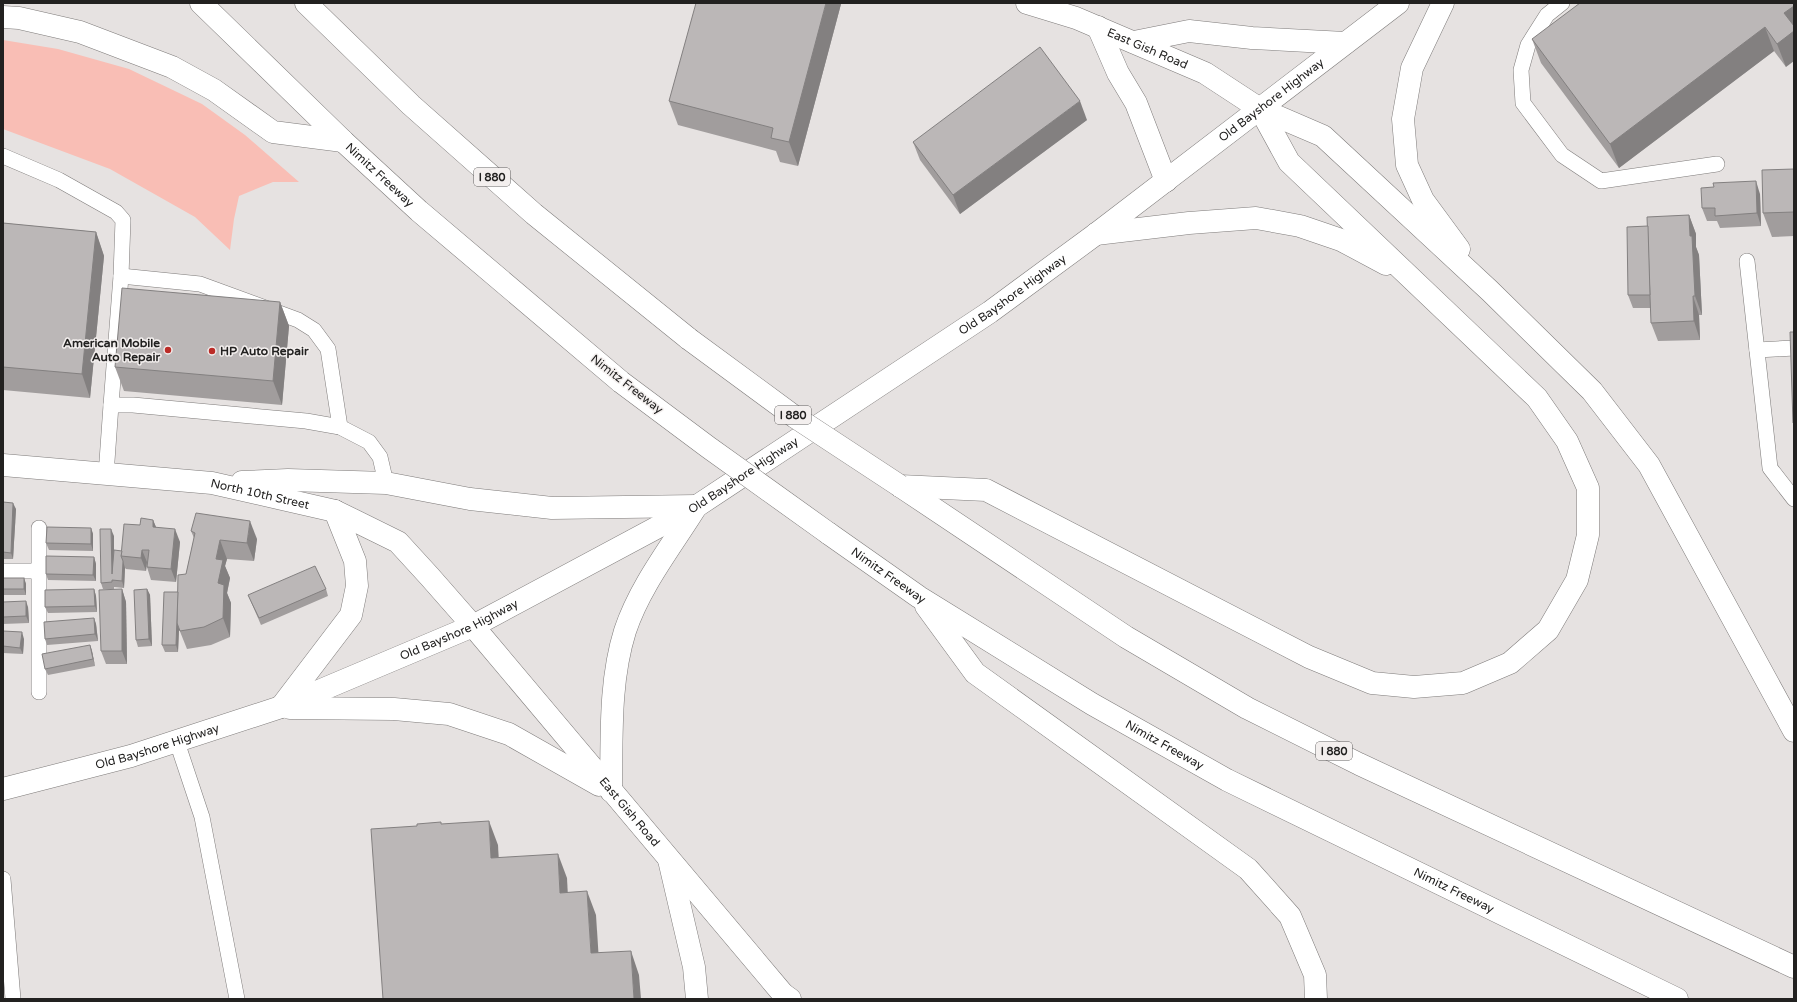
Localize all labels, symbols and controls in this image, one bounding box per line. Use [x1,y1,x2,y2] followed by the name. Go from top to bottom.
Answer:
[1105,25,1190,72] street label: East Gish Road
[1216,55,1327,145] street label: Old Bayshore Highway
[343,140,417,210] street label: Nimitz Freeway
[474,168,510,186] road number: I 880
[956,251,1069,338] street label: Old Bayshore Highway
[63,336,160,365] place label: American Mobile Auto Repair
[220,344,309,359] place label: HP Auto Repair
[163,345,173,355] marker: American Mobile Auto Repair
[207,346,217,356] marker: HP Auto Repair
[588,352,666,417] street label: Nimitz Freeway
[775,406,811,424] road number: I 880
[686,434,801,516] street label: Old Bayshore Highway
[209,476,311,512] street label: North 10th Street
[849,545,929,607] street label: Nimitz Freeway
[398,596,521,663] street label: Old Bayshore Highway
[1123,717,1207,773] street label: Nimitz Freeway
[94,721,221,772] street label: Old Bayshore Highway
[1316,742,1352,760] road number: I 880
[596,774,663,849] street label: East Gish Road
[1411,865,1497,916] street label: Nimitz Freeway

